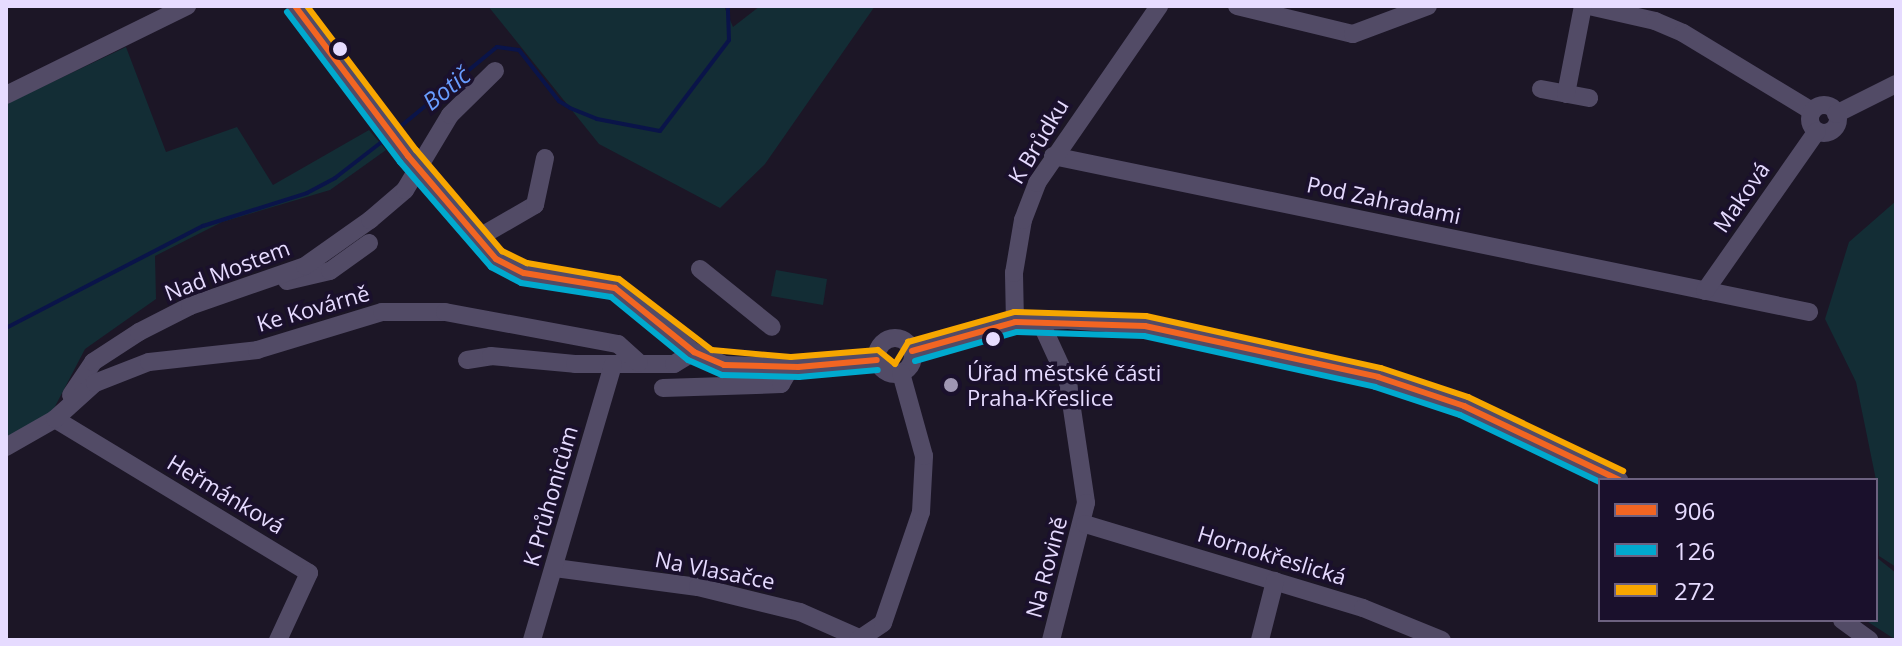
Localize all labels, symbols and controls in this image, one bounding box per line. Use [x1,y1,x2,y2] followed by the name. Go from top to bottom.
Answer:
[332,41,348,57] unlabelled marker
[416,60,476,116] water label: Botič
[1002,94,1074,188] street label: K Brůdku
[1707,157,1775,237] street label: Maková
[1305,171,1463,229] street label: Pod Zahradami
[161,234,293,306] street label: Nad Mostem
[253,279,373,337] street label: Ke Kovárně
[985,331,1001,347] unlabelled marker
[967,359,1161,410] place label: Úřad městské části Praha-Křeslice
[942,376,960,394] marker: Úřad městské části Praha-Křeslice
[517,423,583,569] street label: K Průhonicům
[163,449,289,539] street label: Heřmánková
[1598,478,1878,622] legend
[1674,494,1715,527] text: 906
[1020,513,1072,621] street label: Na Rovině
[1195,520,1349,590] street label: Hornokřeslická
[1674,534,1715,567] text: 126
[653,545,777,595] street label: Na Vlasačce
[1674,574,1715,607] text: 272

